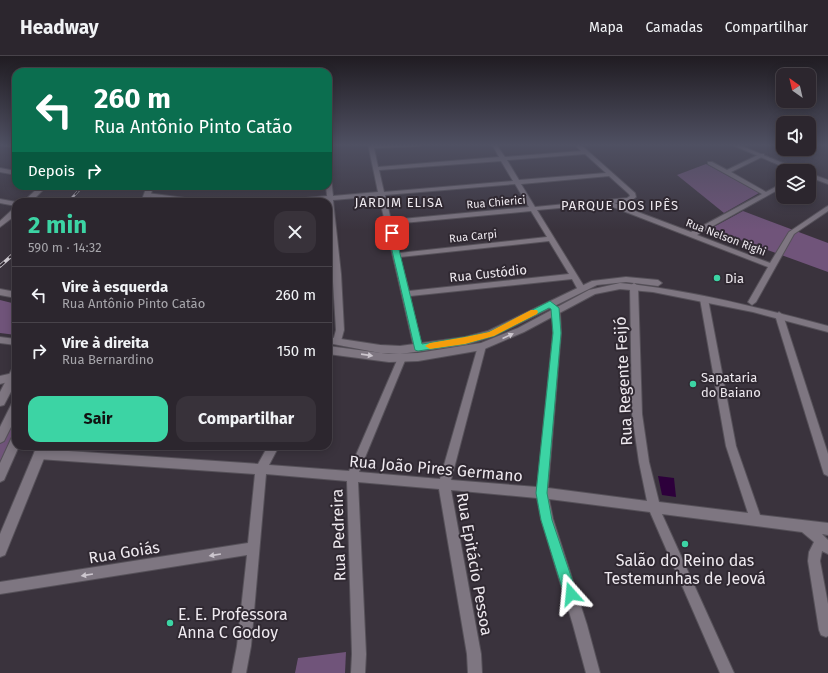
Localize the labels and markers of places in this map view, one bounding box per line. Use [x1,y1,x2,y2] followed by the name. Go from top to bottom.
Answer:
[375,216,409,250] pin
[725,271,744,286] place label: Dia
[712,273,722,283] marker: Dia
[701,370,761,400] place label: Sapataria do Baiano
[688,379,698,389] marker: Sapataria do Baiano
[680,539,690,549] marker: Salão do Reino das Testemunhas de Jeová
[604,551,766,588] place label: Salão do Reino das Testemunhas de Jeová
[178,605,288,642] place label: E. E. Professora Anna C Godoy
[165,618,175,628] marker: E. E. Professora Anna C Godoy

